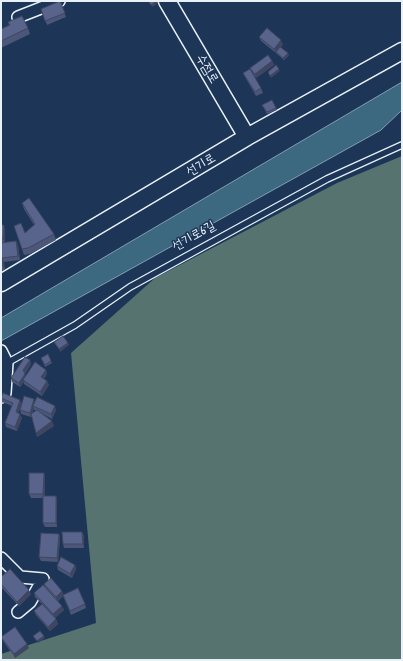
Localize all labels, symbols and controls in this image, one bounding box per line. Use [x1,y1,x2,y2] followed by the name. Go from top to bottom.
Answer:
[192,52,222,86] street label: 수점로
[184,150,218,180] street label: 선기로
[170,218,218,254] street label: 선기로6길

